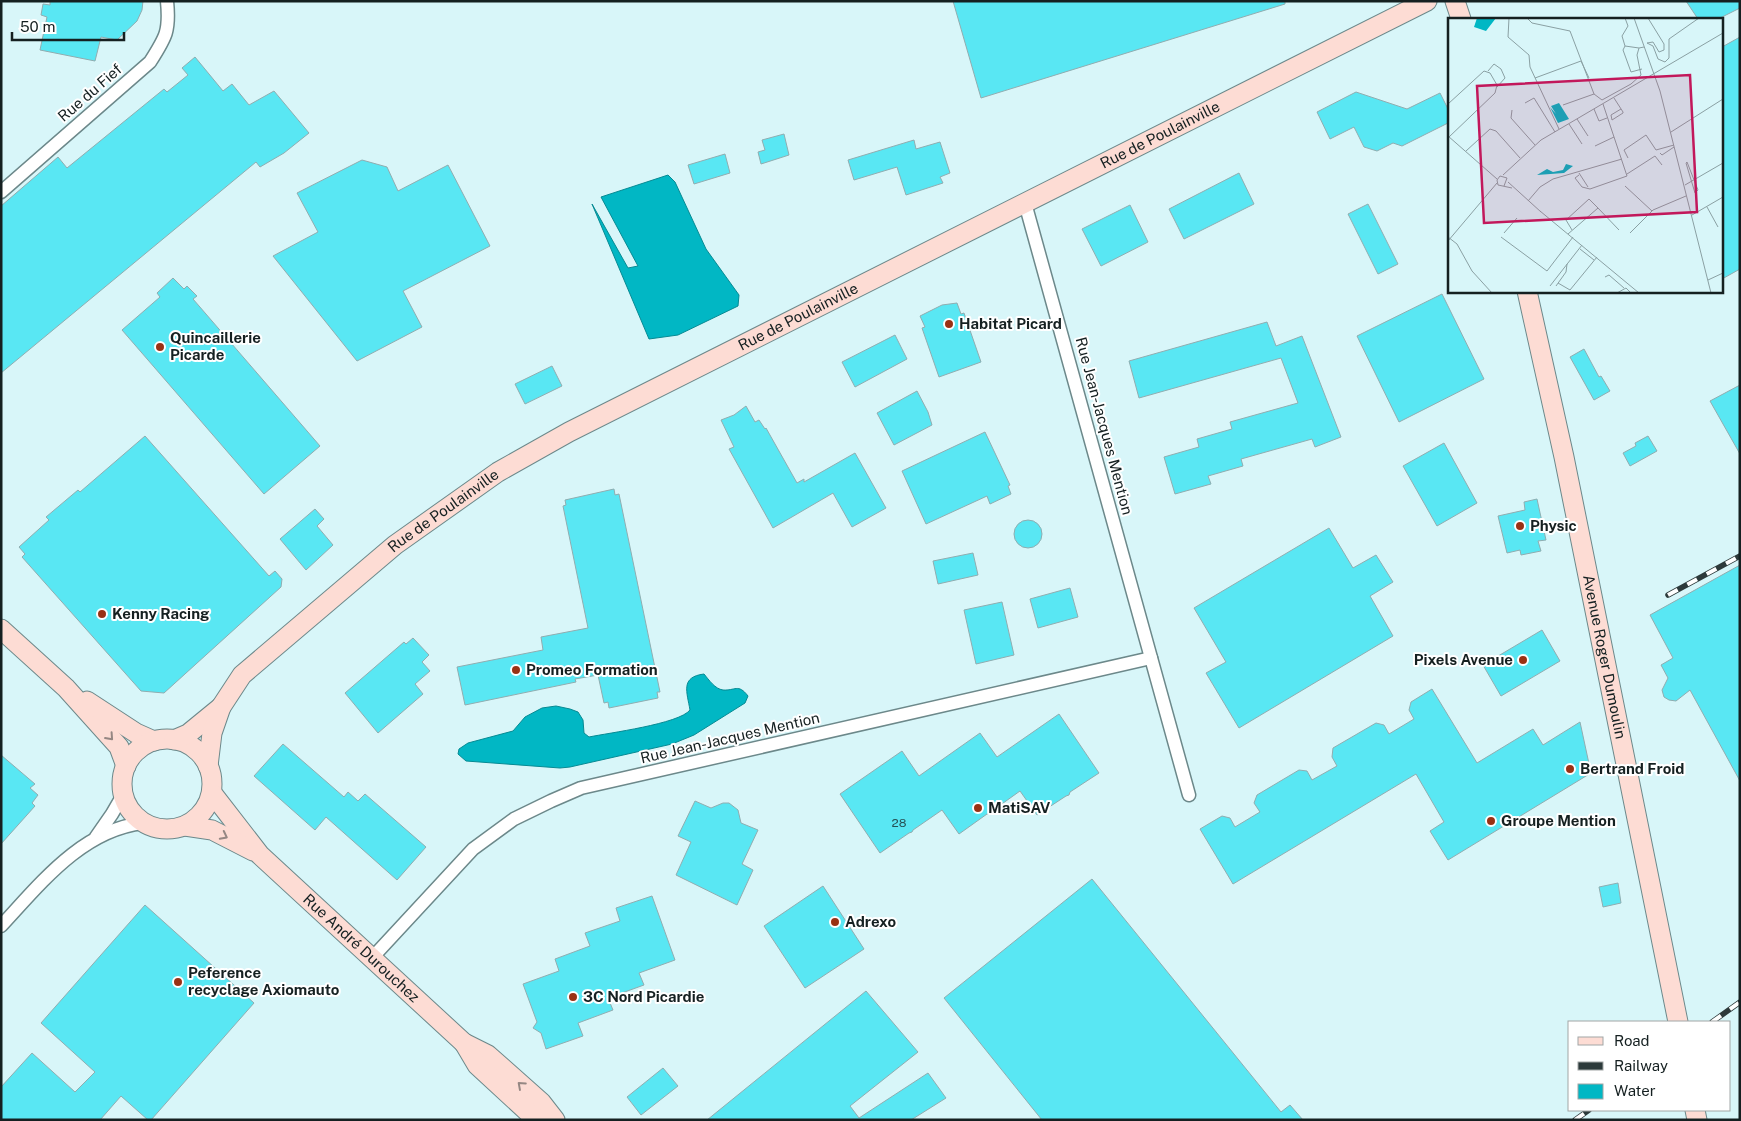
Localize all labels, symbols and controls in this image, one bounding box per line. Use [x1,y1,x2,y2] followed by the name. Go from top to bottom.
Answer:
[12,10,125,42] scale bar
[20,18,55,35] text: 50 m
[1448,18,1724,292] inset map
[54,60,125,125] street label: Rue du Fief
[1097,97,1223,172] street label: Rue de Poulainville
[735,279,861,354] street label: Rue de Poulainville
[959,315,1062,332] place label: Habitat Picard
[943,318,955,330] marker: Habitat Picard
[170,329,261,363] place label: Quincaillerie Picarde
[1073,335,1136,517] street label: Rue Jean-Jacques Mention
[154,341,166,353] marker: Quincaillerie Picarde
[384,465,502,555] street label: Rue de Poulainville
[1530,517,1577,534] place label: Physic
[1514,520,1526,532] marker: Physic
[1580,573,1630,740] street label: Avenue Roger Dumoulin
[112,605,210,622] place label: Kenny Racing
[96,608,108,620] marker: Kenny Racing
[1414,651,1513,668] place label: Pixels Avenue
[1517,654,1529,666] marker: Pixels Avenue
[526,661,658,678] place label: Promeo Formation
[510,664,522,676] marker: Promeo Formation
[639,709,821,766] street label: Rue Jean-Jacques Mention
[104,732,113,741] one-way arrow
[1580,760,1684,777] place label: Bertrand Froid
[1564,763,1576,775] marker: Bertrand Froid
[988,799,1051,816] place label: MatiSAV
[972,802,984,814] marker: MatiSAV
[1501,812,1616,829] place label: Groupe Mention
[1485,815,1497,827] marker: Groupe Mention
[892,816,907,830] house number: 28
[218,830,227,840] one-way arrow
[300,890,423,1005] street label: Rue André Durouchez
[845,913,896,930] place label: Adrexo
[829,916,841,928] marker: Adrexo
[188,964,340,998] place label: Peference recyclage Axiomauto
[172,976,184,988] marker: Peference recyclage Axiomauto
[583,988,704,1005] place label: 3C Nord Picardie
[567,991,579,1003] marker: 3C Nord Picardie
[1568,1021,1731,1111] legend
[1614,1032,1650,1049] text: Road
[1614,1057,1668,1074] text: Railway
[518,1082,527,1091] one-way arrow
[1614,1082,1656,1099] text: Water

